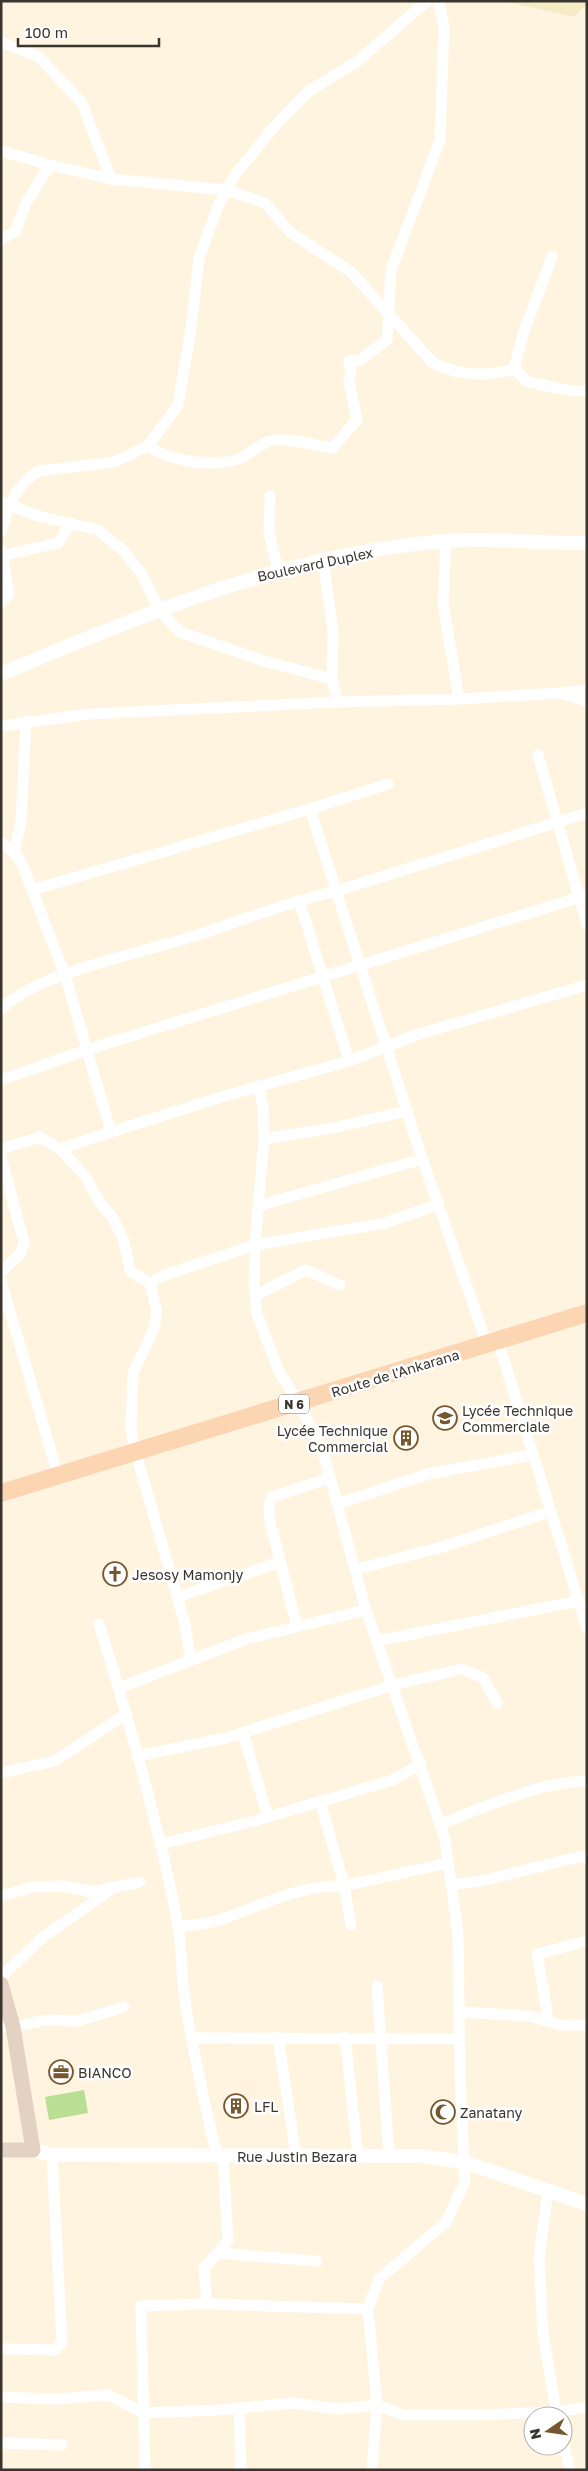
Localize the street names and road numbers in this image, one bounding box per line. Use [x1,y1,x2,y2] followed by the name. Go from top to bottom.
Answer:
[256,543,375,585] street label: Boulevard Duplex
[329,1345,461,1401] street label: Route de l'Ankarana
[279,1395,309,1414] road number: N 6
[237,2148,357,2165] street label: Rue Justin Bezara

